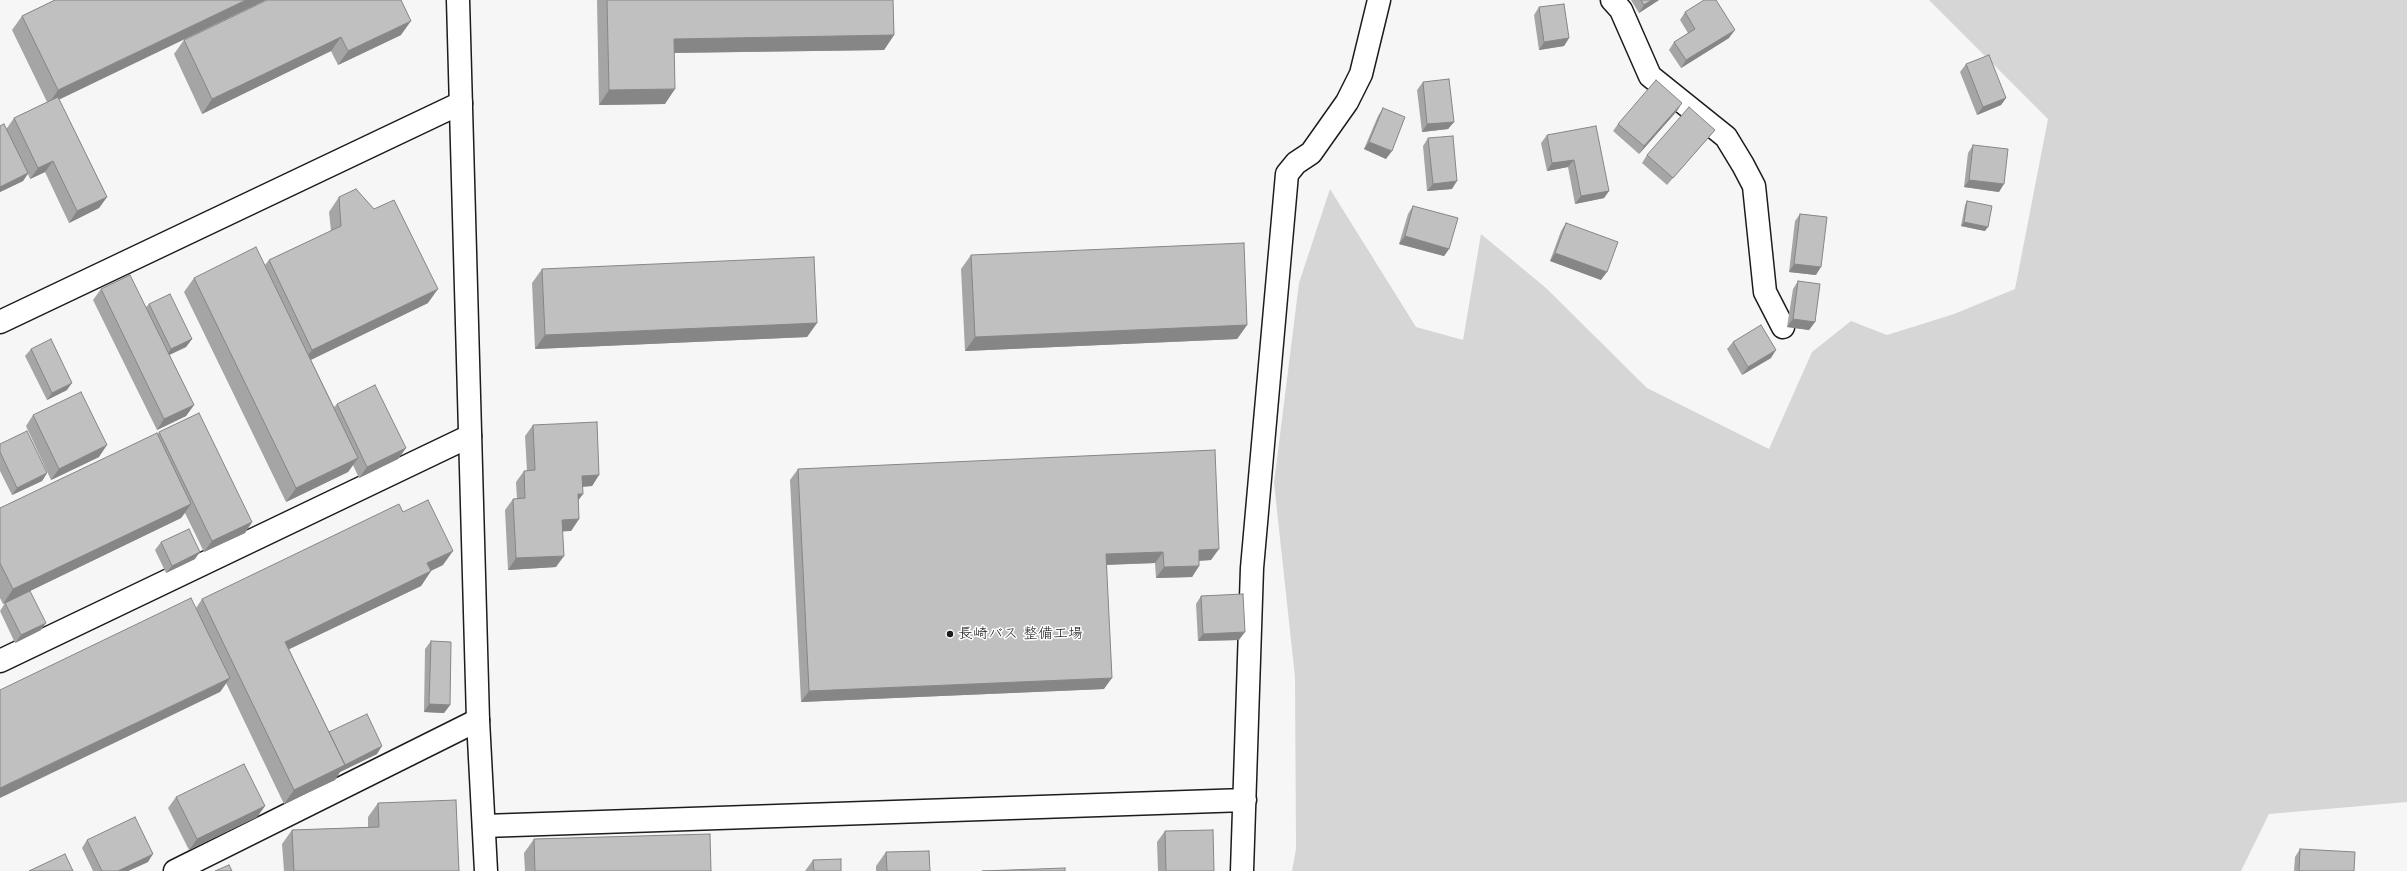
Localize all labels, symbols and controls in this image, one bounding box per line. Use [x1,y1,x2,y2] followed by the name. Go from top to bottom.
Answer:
[958,625,1083,643] place label: 長崎バス 整備工場
[945,629,955,639] marker: 長崎バス 整備工場

